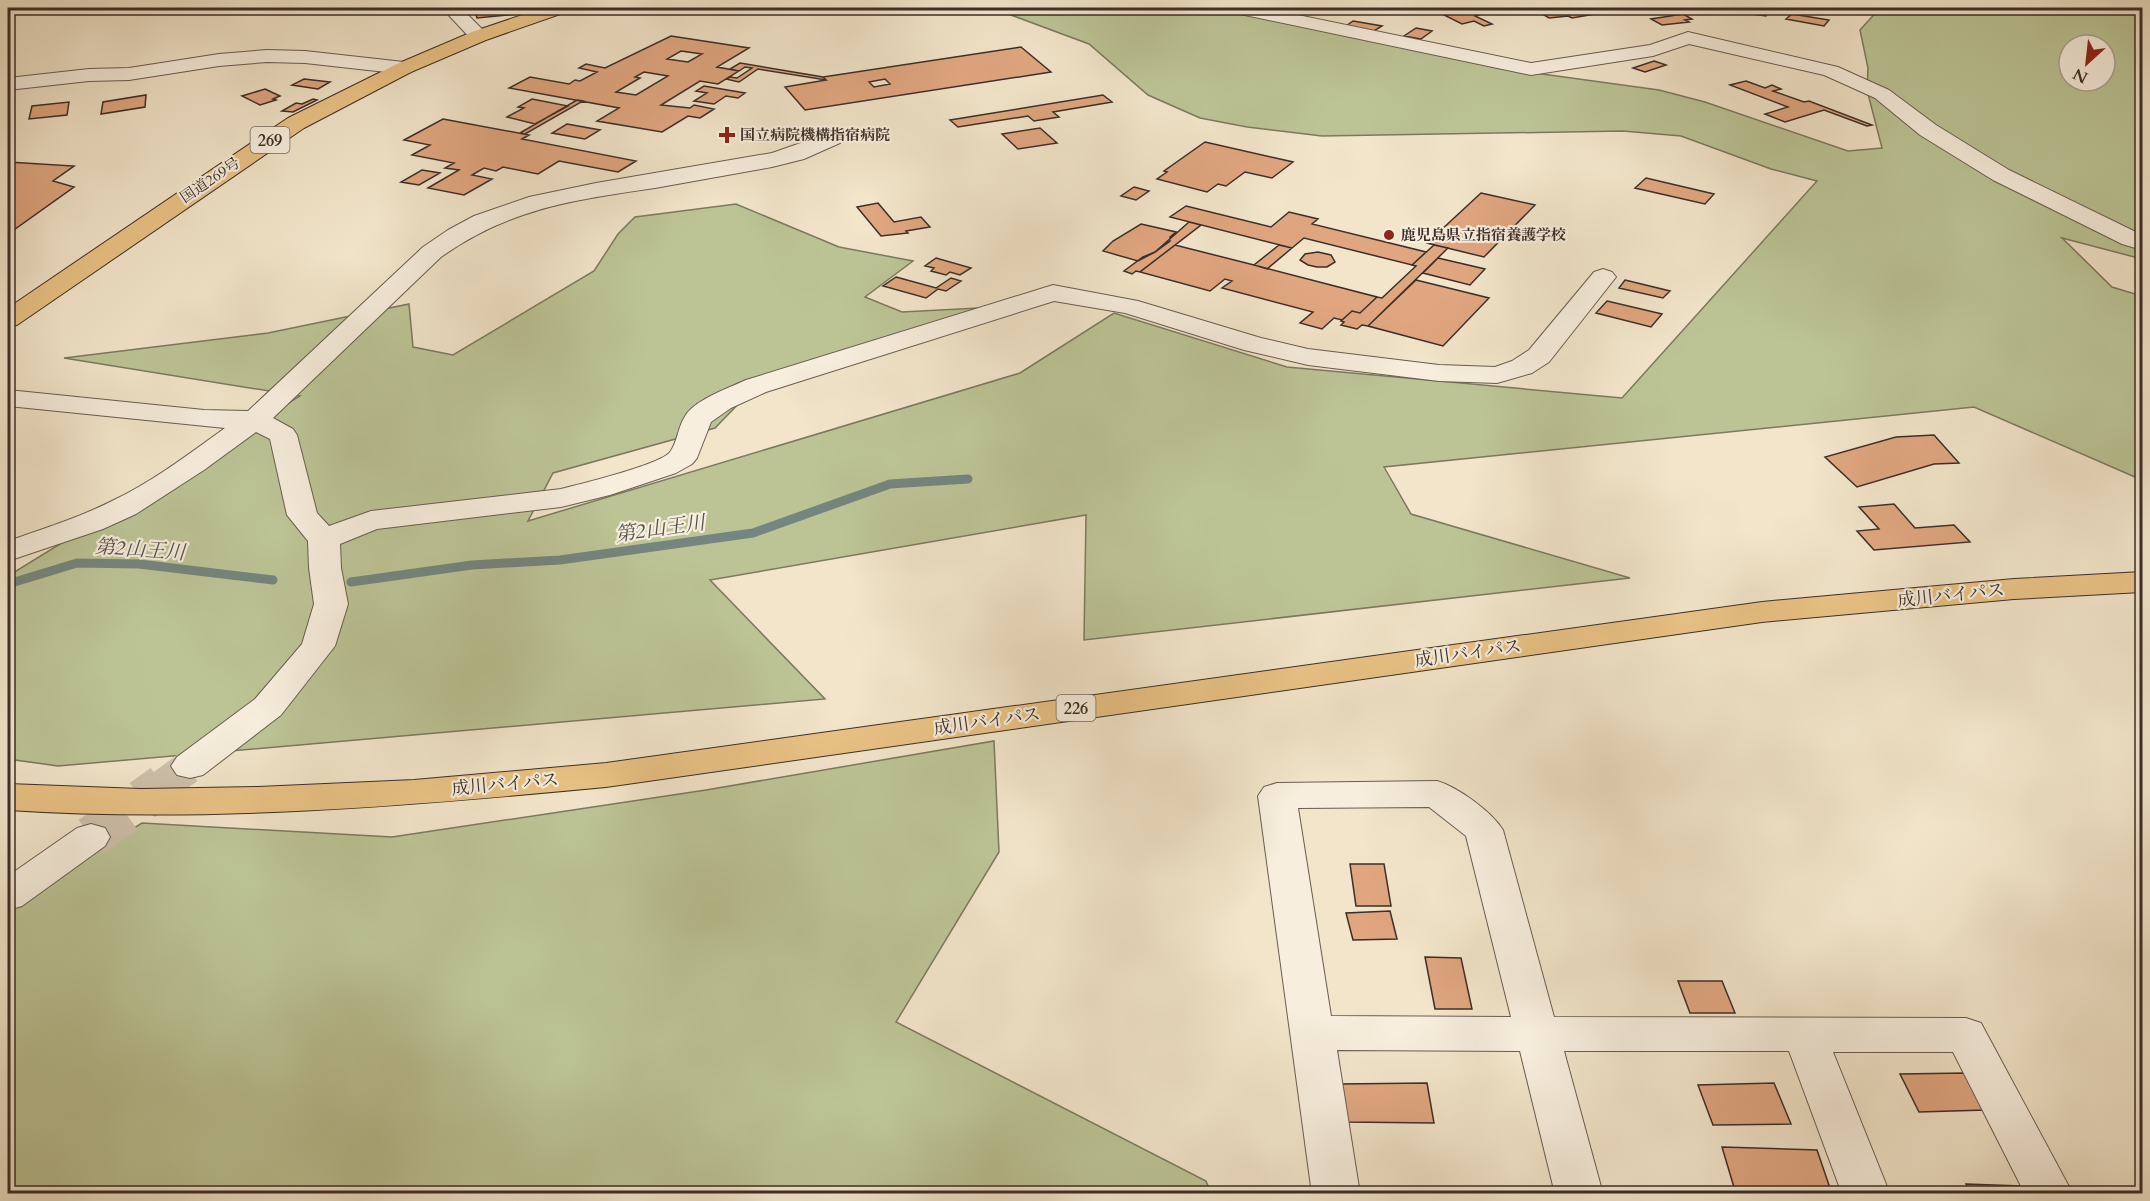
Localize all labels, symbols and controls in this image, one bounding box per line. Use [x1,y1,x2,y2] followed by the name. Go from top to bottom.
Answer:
[2057,33,2117,93] north arrow
[2069,62,2092,88] text: N
[740,125,890,145] place label: 国立病院機構指宿病院
[718,126,736,144] marker: 国立病院機構指宿病院
[250,127,290,153] road number: 269
[176,153,244,207] street label: 国道269号
[1401,225,1566,245] place label: 鹿児島県立指宿養護学校
[1382,228,1396,242] marker: 鹿児島県立指宿養護学校
[614,509,709,548] water label: 第2山王川
[94,533,188,566] water label: 第2山王川
[1896,577,2006,614] street label: 成川バイパス
[1413,634,1523,673] street label: 成川バイパス
[1056,695,1096,721] road number: 226
[932,702,1042,741] street label: 成川バイパス
[450,767,560,802] street label: 成川バイパス

